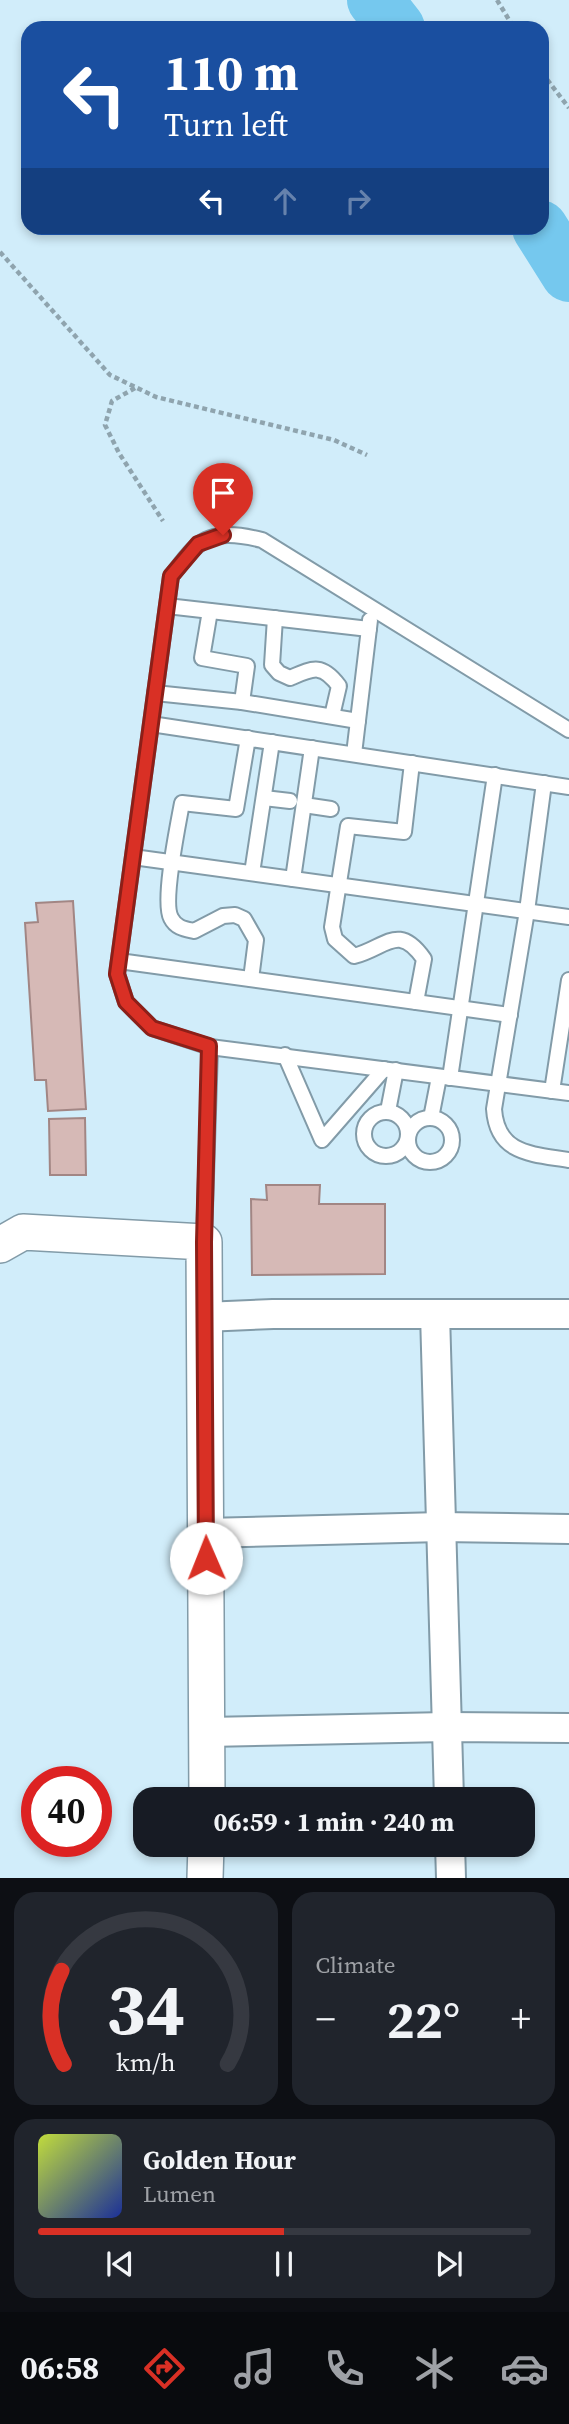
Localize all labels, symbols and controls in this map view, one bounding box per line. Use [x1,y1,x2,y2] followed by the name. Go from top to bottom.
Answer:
[164,39,299,106] text: 110 m
[49,49,140,140] icon: left
[164,103,288,147] text: Turn left
[193,182,231,220] icon: left
[266,182,304,220] icon: ahead
[339,182,377,220] icon: right
[193,463,253,535] pin
[204,474,242,512] icon: arrive
[169,1521,243,1595] position arrow
[21,1766,112,1857] speed limit sign: 40
[214,1804,454,1840] text: 06:59 · 1 min · 240 m
[316,1949,395,1981] text: Climate
[106,1960,185,2059] text: 34
[387,1984,460,2055] text: 22°
[316,1993,336,2045] text: −
[511,1993,531,2045] text: +
[116,2045,176,2079] text: km/h
[143,2142,296,2178] text: Golden Hour
[143,2178,216,2210] text: Lumen
[101,2245,139,2283] icon: previous
[265,2245,303,2283] icon: pause
[430,2245,468,2283] icon: next
[140,2344,189,2393] icon: directions
[230,2344,279,2393] icon: music
[320,2344,369,2393] icon: phone
[410,2344,459,2393] icon: climate
[500,2344,549,2393] icon: car
[20,2346,99,2390] text: 06:58

